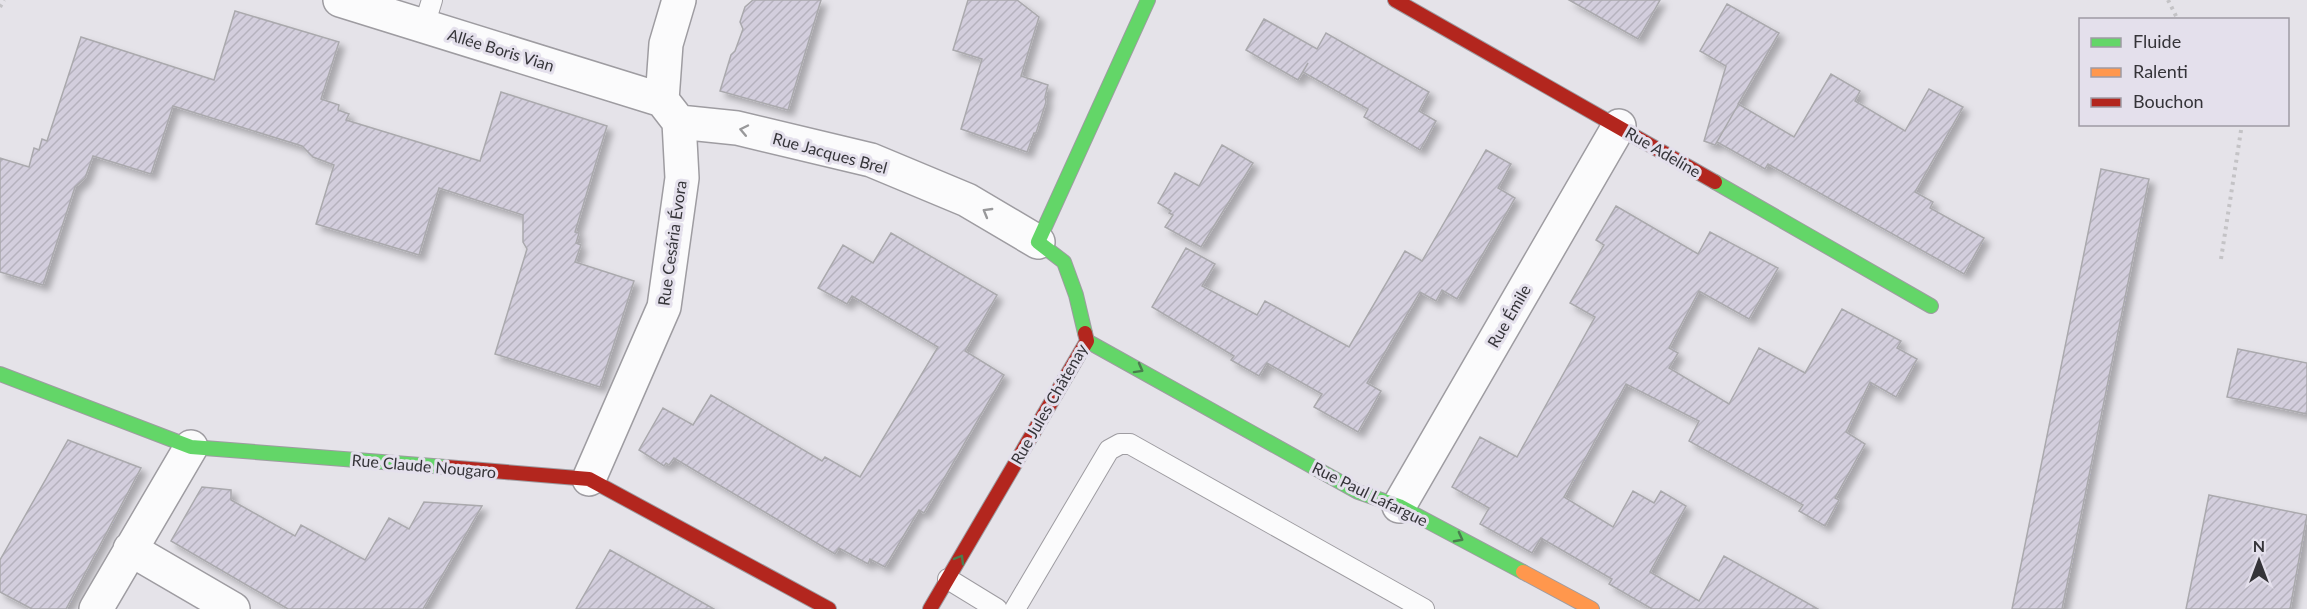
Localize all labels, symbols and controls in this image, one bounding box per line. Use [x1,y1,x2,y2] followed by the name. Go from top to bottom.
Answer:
[2079,18,2289,126] legend
[446,24,557,75] street label: Allée Boris Vian
[2133,30,2181,52] text: Fluide
[2133,60,2188,82] text: Ralenti
[2133,90,2204,112] text: Bouchon
[1622,122,1704,181] street label: Rue Adeline
[739,124,749,137] one-way arrow
[771,128,890,177] street label: Rue Jacques Brel
[653,179,690,307] street label: Rue Cesária Évora
[983,208,994,219] one-way arrow
[1483,281,1534,351] street label: Rue Émile
[1006,339,1091,467] street label: Rue Jules Châtenay
[1132,362,1143,373] one-way arrow
[351,450,497,481] street label: Rue Claude Nougaro
[1309,457,1431,530] street label: Rue Paul Lafargue
[1453,531,1463,542] one-way arrow
[2229,531,2289,591] north arrow
[2253,536,2265,555] text: N
[952,554,964,565] one-way arrow

